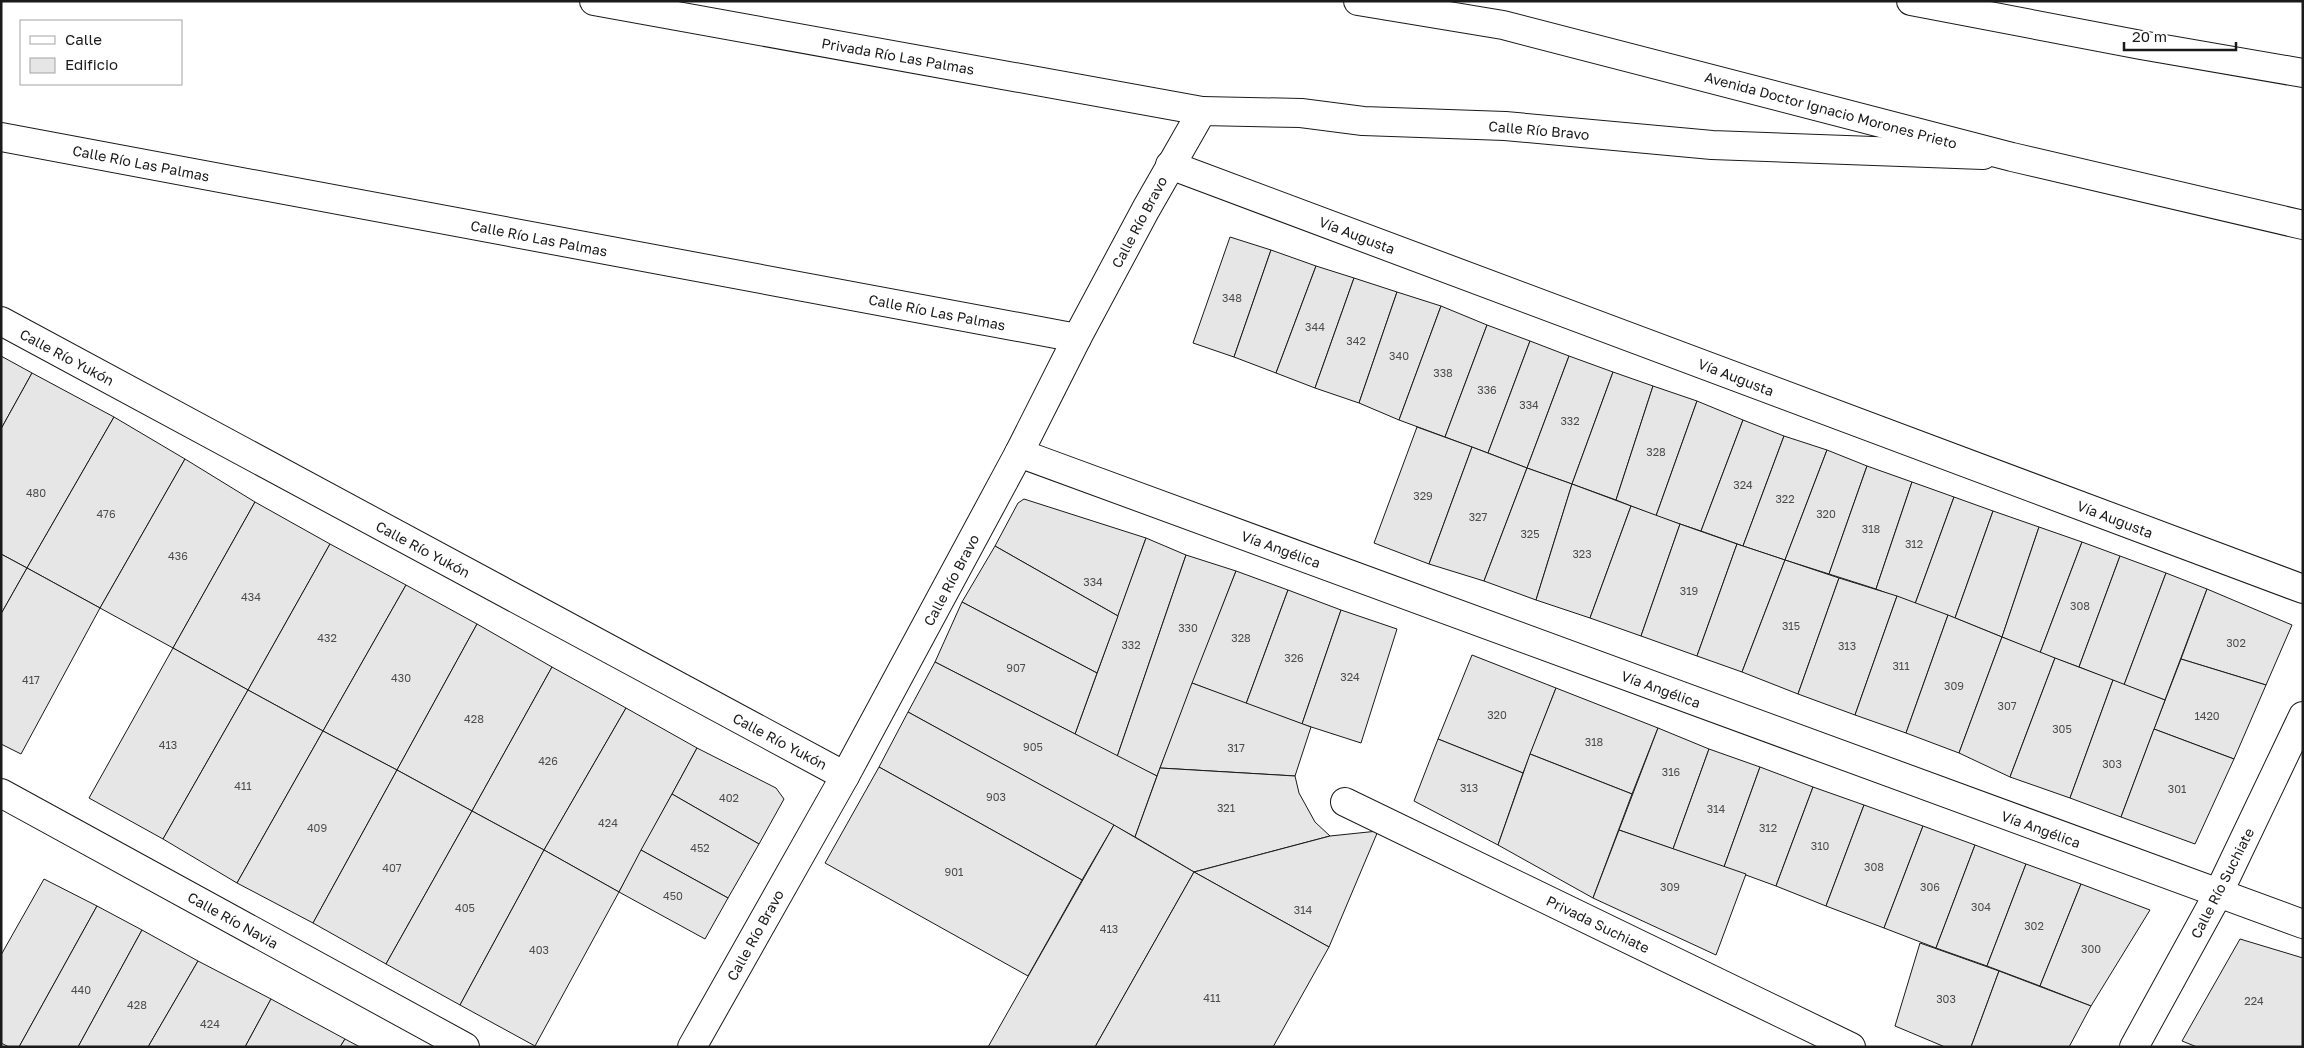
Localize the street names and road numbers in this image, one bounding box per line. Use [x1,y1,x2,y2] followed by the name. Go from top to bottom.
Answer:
[820,34,976,78] street label: Privada Río Las Palmas
[1703,68,1959,152] street label: Avenida Doctor Ignacio Morones Prieto
[1488,117,1590,143] street label: Calle Río Bravo
[71,141,211,185] street label: Calle Río Las Palmas
[1108,173,1170,271] street label: Calle Río Bravo
[1317,213,1397,257] street label: Vía Augusta
[469,216,609,260] street label: Calle Río Las Palmas
[867,290,1007,334] street label: Calle Río Las Palmas
[17,325,117,389] street label: Calle Río Yukón
[1696,355,1776,399] street label: Vía Augusta
[2075,497,2155,541] street label: Vía Augusta
[373,517,473,581] street label: Calle Río Yukón
[1239,527,1323,571] street label: Vía Angélica
[920,531,982,629] street label: Calle Río Bravo
[1619,667,1703,711] street label: Vía Angélica
[730,709,830,773] street label: Calle Río Yukón
[1999,807,2083,851] street label: Vía Angélica
[2187,825,2257,941] street label: Calle Río Suchiate
[723,887,787,983] street label: Calle Río Bravo
[185,888,281,952] street label: Calle Río Navia
[1544,892,1652,956] street label: Privada Suchiate

